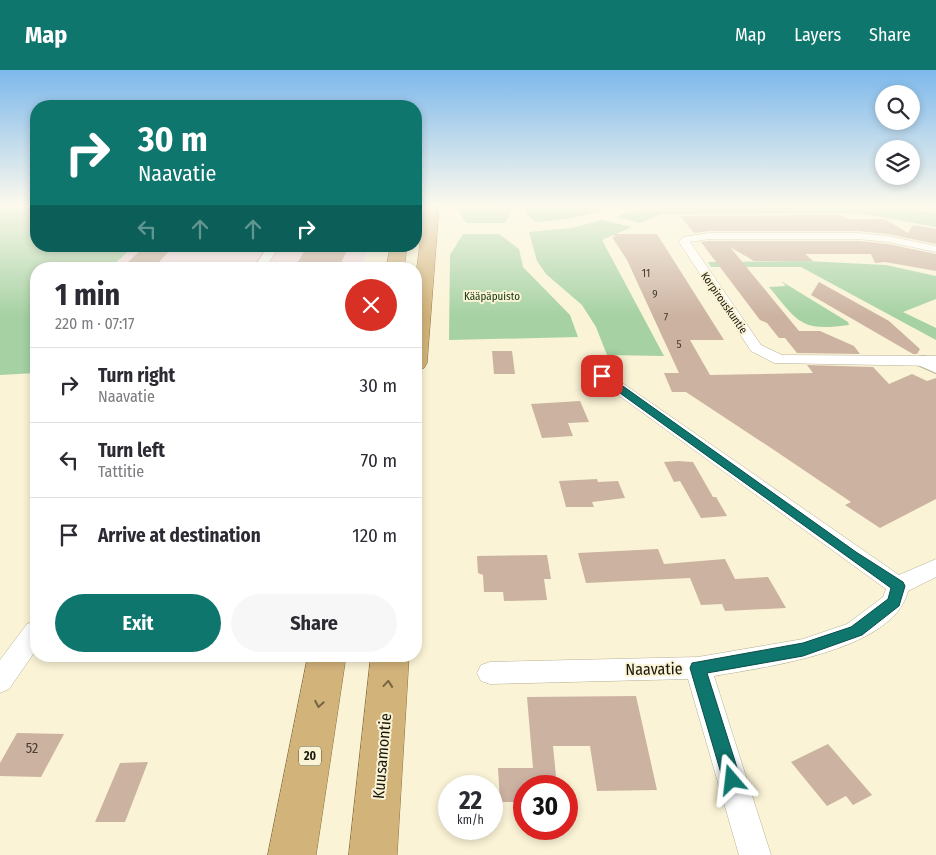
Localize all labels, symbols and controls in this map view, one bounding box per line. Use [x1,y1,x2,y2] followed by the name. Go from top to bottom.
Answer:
[25,21,67,49] text: Map
[735,24,766,46] text: Map
[794,24,841,46] text: Layers
[869,24,911,46] text: Share
[875,85,920,185] map controls
[875,85,920,130] button: search
[138,118,208,160] text: 30 m
[55,120,120,185] icon: right
[875,140,920,185] button: layers
[138,160,216,187] text: Naavatie
[133,215,161,243] icon: left
[186,215,214,243] icon: ahead
[239,215,267,243] icon: ahead
[292,215,320,243] icon: right
[642,267,650,280] house number: 11
[698,270,750,336] street label: Korpirouskuntie
[55,277,120,313] text: 1 min
[345,279,397,331] button: close
[652,288,658,301] house number: 9
[464,290,520,303] park label: Kääpäpuisto
[664,311,669,324] house number: 7
[55,314,134,333] text: 220 m · 07:17
[676,338,682,351] house number: 5
[581,355,623,397] pin
[588,362,616,390] icon: arrive
[98,364,175,387] text: Turn right
[55,371,83,399] icon: right
[359,374,397,397] text: 30 m
[98,387,155,406] text: Naavatie
[98,439,165,462] text: Turn left
[55,446,83,474] icon: left
[361,449,397,472] text: 70 m
[98,462,144,481] text: Tattitie
[55,521,83,549] icon: arrive
[98,524,261,547] text: Arrive at destination
[352,524,397,547] text: 120 m
[55,594,221,652] button: Exit
[231,594,397,652] button: Share
[625,659,683,679] street label: Naavatie
[382,680,393,688] one-way arrow
[314,700,324,709] one-way arrow
[369,712,395,800] street label: Kuusamontie
[26,740,38,757] house number: 52
[299,746,321,766] road number: 20
[705,753,757,805] position arrow
[513,775,578,840] speed limit sign: 30
[459,786,482,816] text: 22
[457,813,484,827] text: km/h

